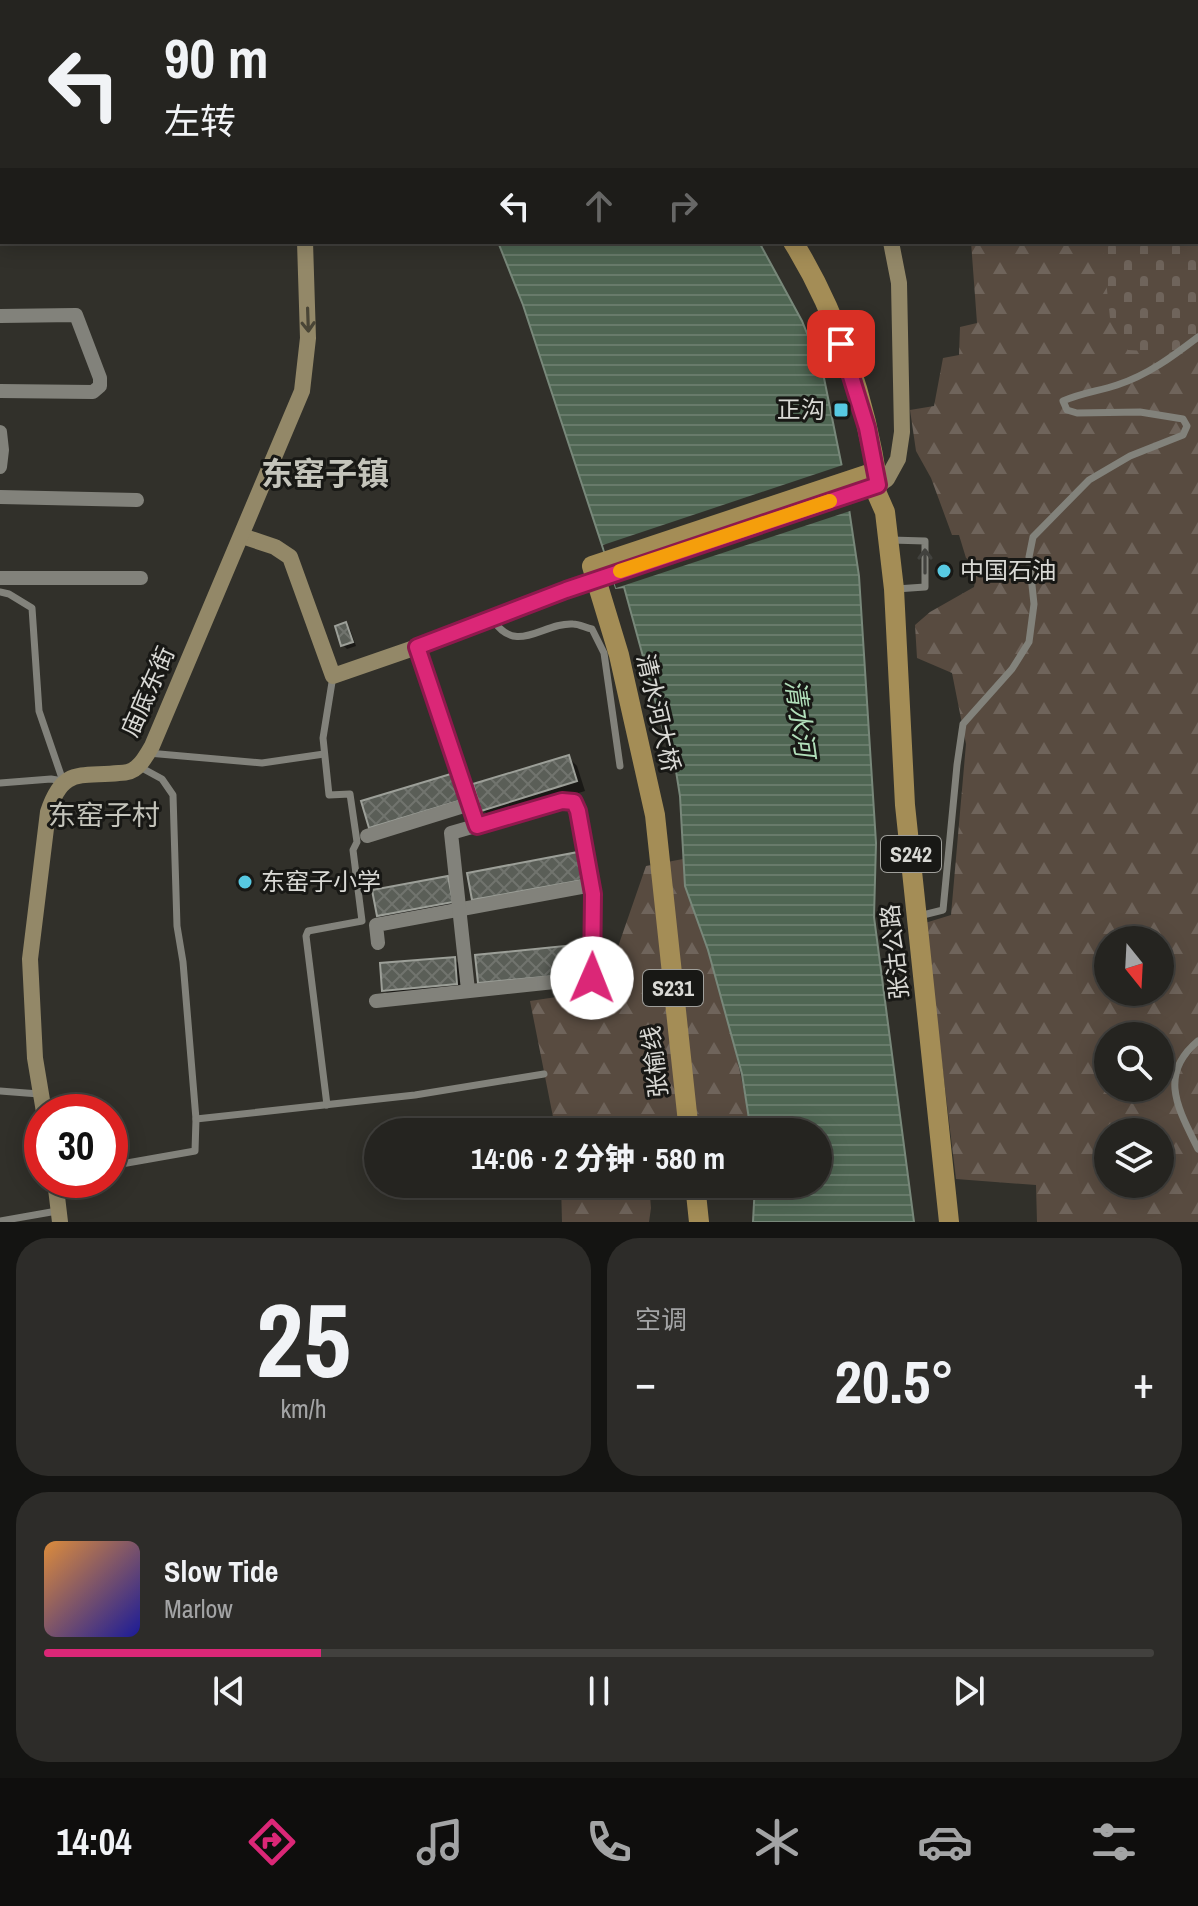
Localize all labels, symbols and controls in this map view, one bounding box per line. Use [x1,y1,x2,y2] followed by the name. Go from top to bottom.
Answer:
[164,20,269,95] text: 90 m
[32,32,136,136] icon: left
[164,97,236,145] text: 左转
[493,184,537,228] icon: left
[577,184,621,228] icon: ahead
[661,184,705,228] icon: right
[300,306,315,333] one-way arrow
[807,310,875,378] pin
[819,322,863,366] icon: arrive
[777,393,825,425] place label: 正沟
[832,401,850,419] marker: 正沟
[261,452,389,495] district label: 东窑子镇
[917,548,933,575] one-way arrow
[960,554,1056,586] place label: 中国石油
[935,562,953,580] marker: 中国石油
[113,641,181,742] street label: 庙底东街
[630,651,688,775] street label: 清水河大桥
[778,677,824,764] water label: 清水河
[48,796,160,834] district label: 东窑子村
[881,836,941,872] road number: S242
[261,865,381,897] place label: 东窑子小学
[236,873,254,891] marker: 东窑子小学
[873,903,915,1002] street label: 张沽公路
[1094,926,1174,1006] north arrow
[1094,926,1174,1198] map controls
[550,936,634,1020] position arrow
[643,970,703,1006] road number: S231
[1094,1022,1174,1102] button: search
[634,1024,674,1100] street label: 张榆线
[24,1094,128,1198] speed limit sign: 30
[1094,1118,1174,1198] button: layers
[471,1138,725,1178] text: 14:06 · 2 分钟 · 580 m
[256,1269,351,1409] text: 25
[635,1302,687,1337] text: 空调
[835,1341,954,1422] text: 20.5°
[635,1352,656,1412] text: −
[1133,1352,1154,1412] text: +
[280,1391,327,1426] text: km/h
[164,1551,278,1591] text: Slow Tide
[164,1591,233,1626] text: Marlow
[207,1669,251,1713] icon: previous
[577,1669,621,1713] icon: pause
[947,1669,991,1713] icon: next
[244,1814,300,1870] icon: directions
[412,1814,468,1870] icon: music
[581,1814,637,1870] icon: phone
[749,1814,805,1870] icon: climate
[917,1814,973,1870] icon: car
[1086,1814,1142,1870] icon: filters
[56,1818,132,1866] text: 14:04

